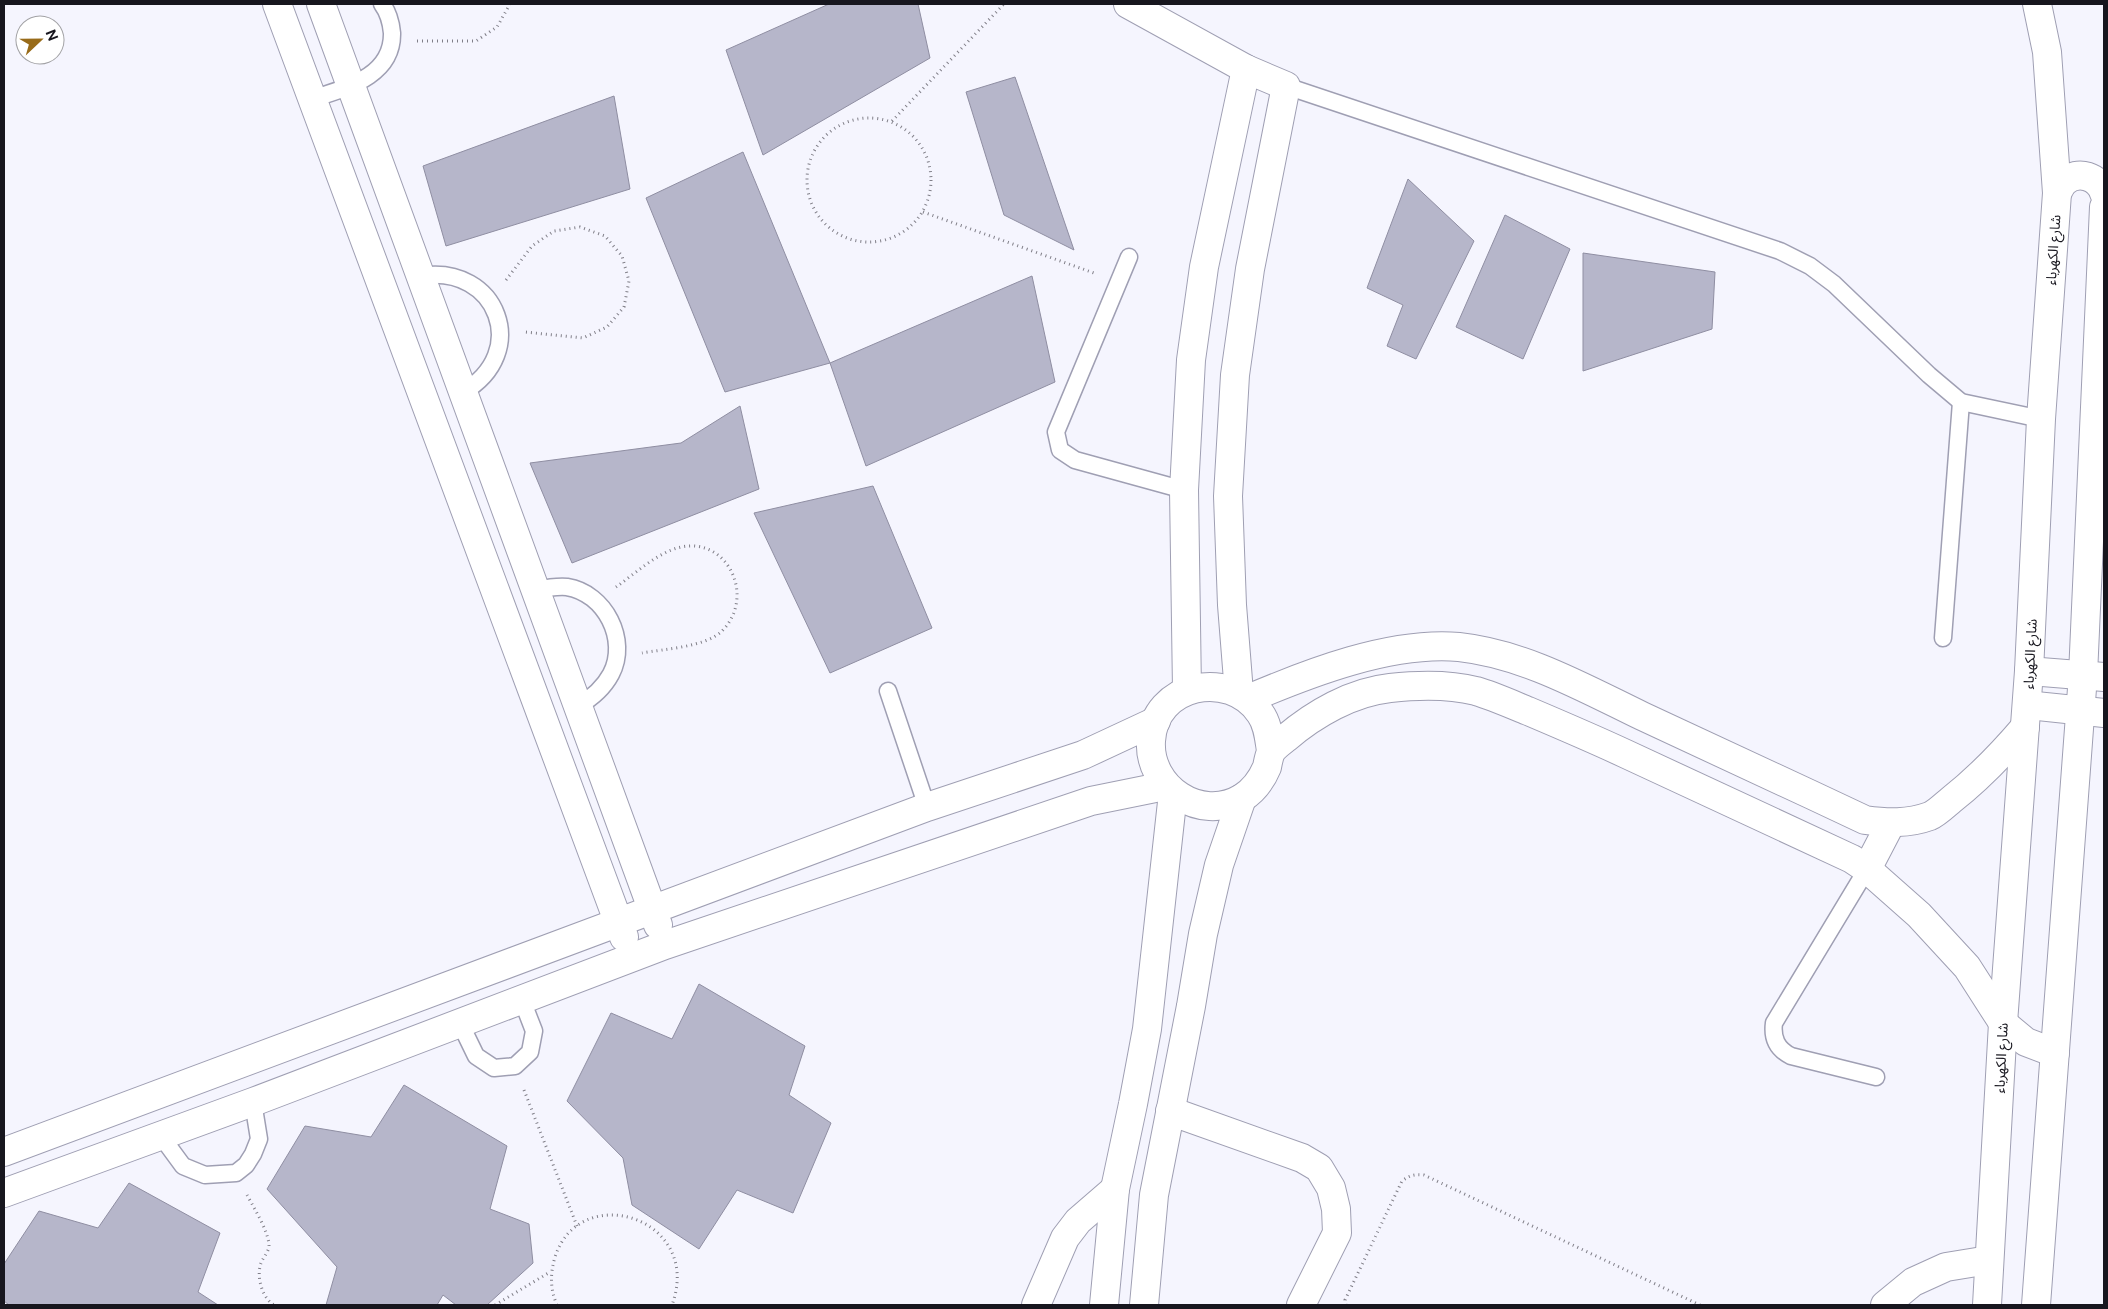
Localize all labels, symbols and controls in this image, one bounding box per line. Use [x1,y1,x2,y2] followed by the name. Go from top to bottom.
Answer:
[15,15,65,65] north arrow
[43,27,62,43] text: N
[2043,214,2066,286] street label: شارع الكهرباء
[2020,618,2043,690] street label: شارع الكهرباء
[1991,1022,2014,1094] street label: شارع الكهرباء

